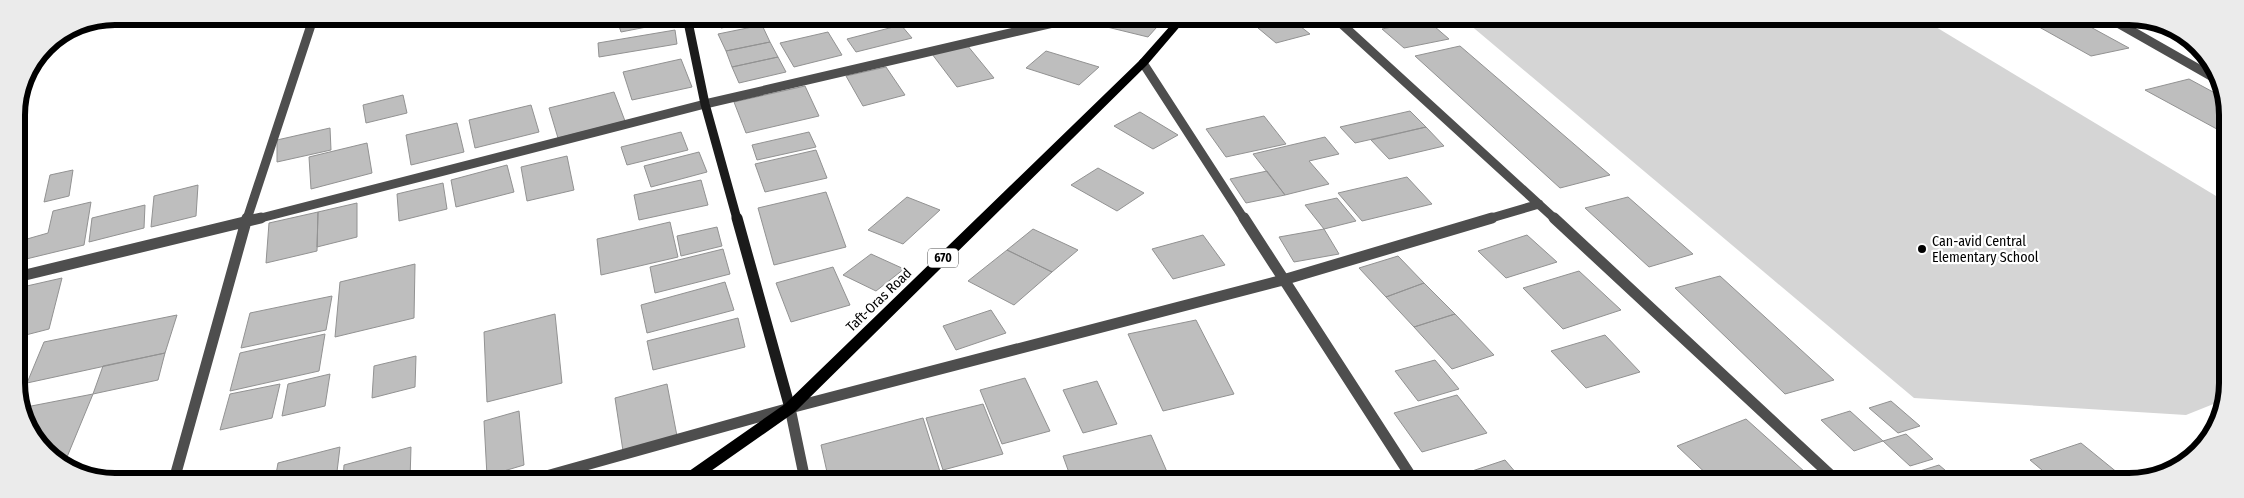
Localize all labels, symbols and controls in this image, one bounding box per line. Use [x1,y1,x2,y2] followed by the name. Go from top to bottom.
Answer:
[1932,233,2039,266] place label: Can-avid Central Elementary School
[1916,243,1928,255] marker: Can-avid Central Elementary School
[928,248,958,268] road number: 670
[843,265,915,335] street label: Taft-Oras Road

